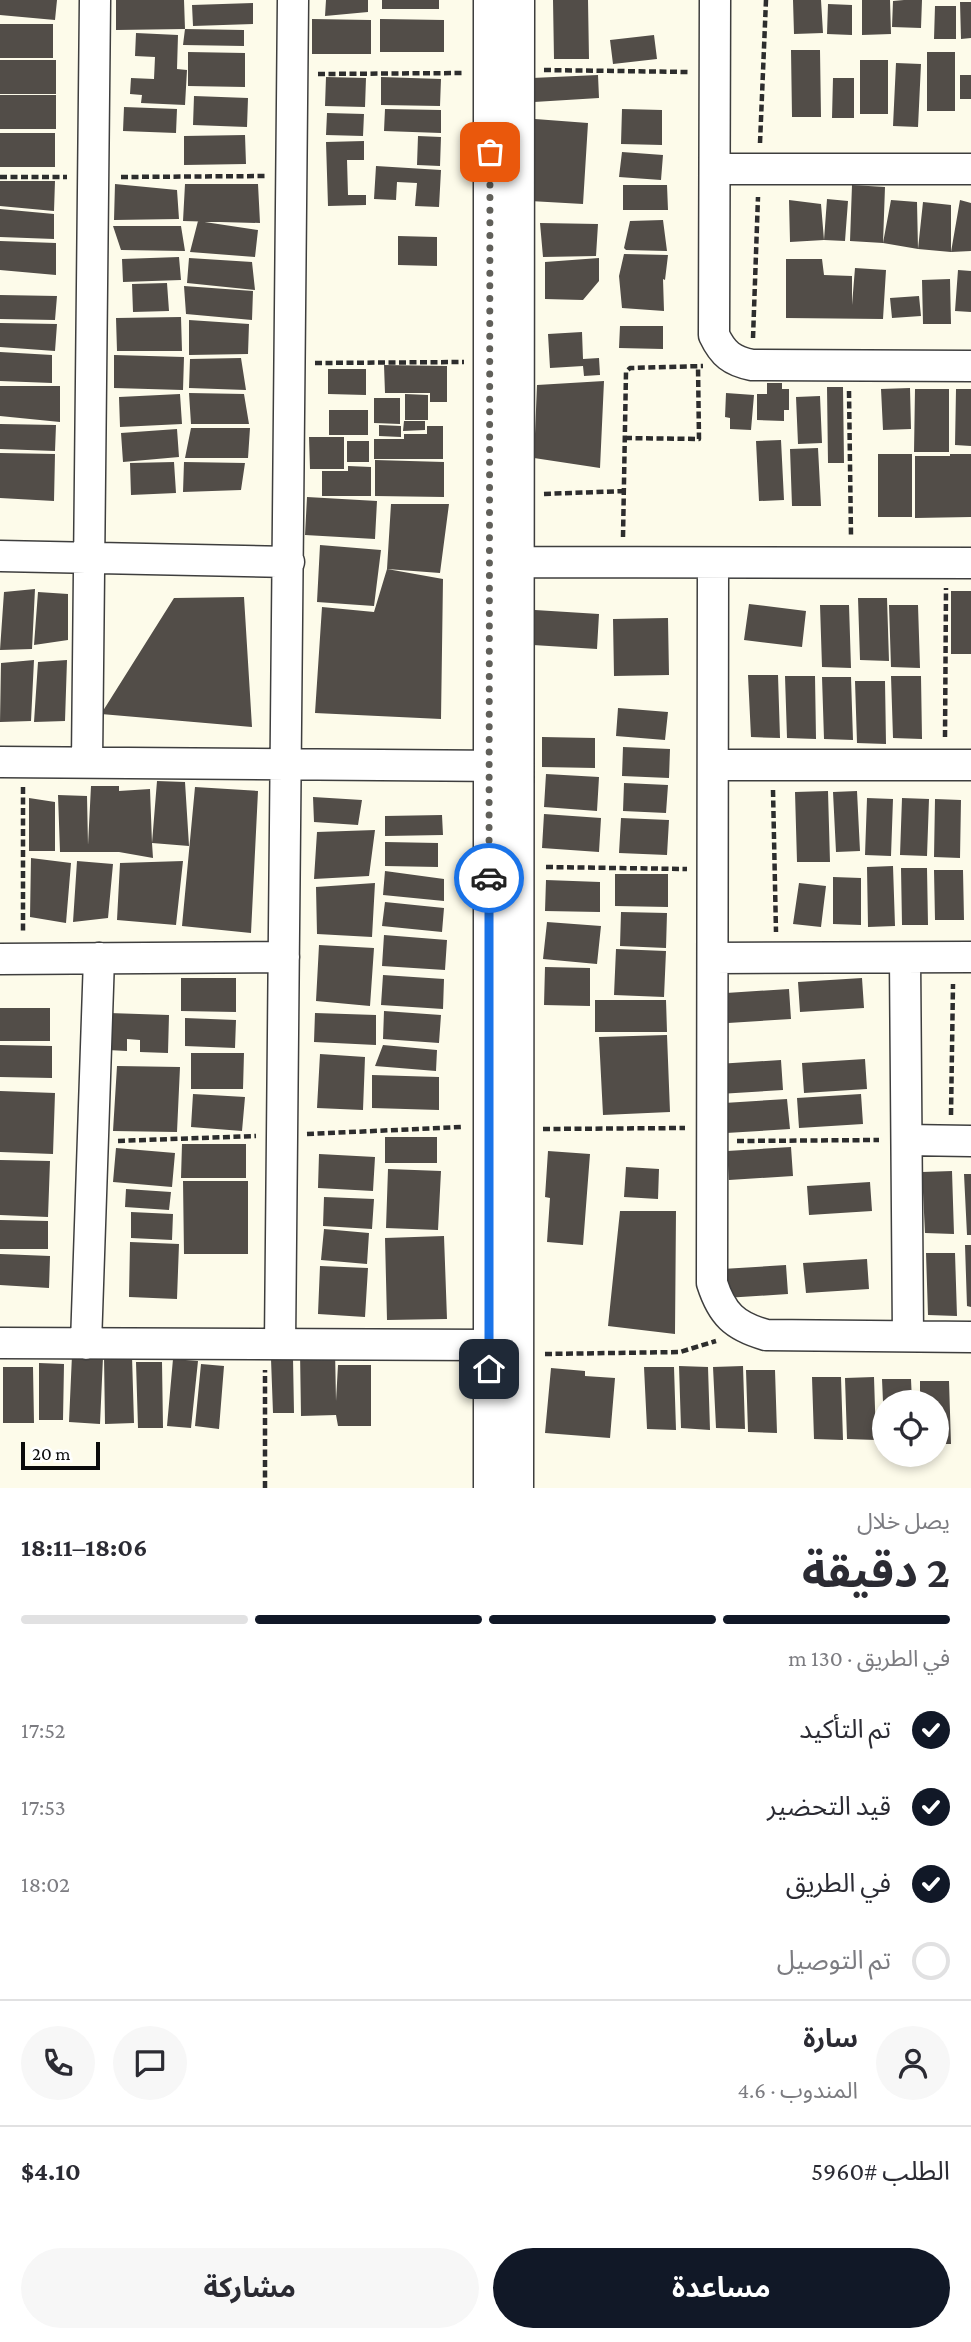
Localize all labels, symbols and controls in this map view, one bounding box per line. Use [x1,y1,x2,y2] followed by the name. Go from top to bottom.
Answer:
[460,122,520,182] pin
[471,133,509,171] icon: bag
[454,843,524,913] courier
[470,859,508,897] icon: car
[459,1339,519,1399] pin
[470,1350,508,1388] icon: home
[872,1390,949,1467] map controls
[872,1390,949,1467] button: locate
[21,1439,100,1471] scale bar
[32,1443,71,1464] text: 20 m
[857,1508,950,1534] text: يصل خلال
[21,1533,147,1562] text: 18:06–18:11
[802,1546,950,1597] text: 2 دقيقة
[788,1645,950,1671] text: في الطريق · 130 m
[912,1711,950,1749] icon: check
[799,1715,891,1744] text: تم التأكيد
[21,1717,65,1743] text: 17:52
[912,1788,950,1826] icon: check
[767,1792,891,1821] text: قيد التحضير
[21,1794,66,1820] text: 17:53
[912,1865,950,1903] icon: check
[786,1869,891,1898] text: في الطريق
[21,1871,70,1897] text: 18:02
[777,1946,891,1975] text: تم التوصيل
[803,2024,858,2053] text: سارة
[21,2026,95,2100] button: phone
[113,2026,187,2100] button: chat
[876,2026,950,2100] button: person
[737,2077,858,2103] text: المندوب · 4.6
[21,2157,81,2186] text: $4.10
[811,2157,950,2186] text: الطلب #5960
[21,2248,479,2328] button: مشاركة
[493,2248,950,2328] button: مساعدة

